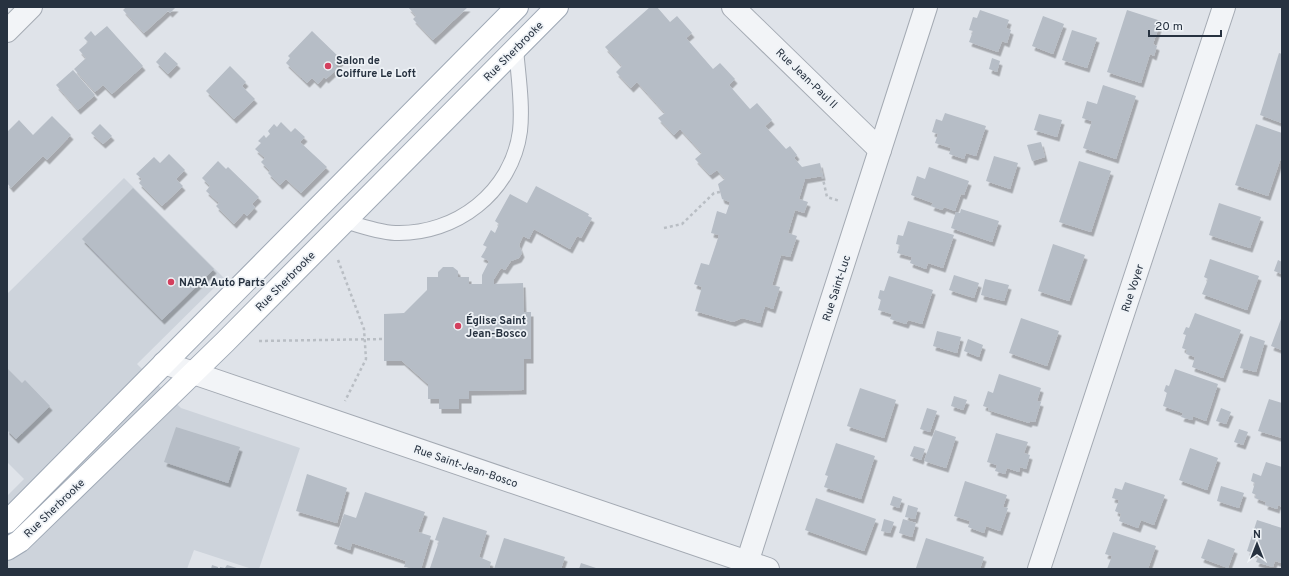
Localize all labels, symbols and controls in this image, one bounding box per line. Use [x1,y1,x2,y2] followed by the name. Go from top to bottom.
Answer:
[1149,12,1221,38] scale bar
[481,19,547,85] street label: Rue Sherbrooke
[1155,19,1183,35] text: 20 m
[773,46,840,112] street label: Rue Jean-Paul II
[336,54,416,81] place label: Salon de Coiffure Le Loft
[323,61,333,71] marker: Salon de Coiffure Le Loft
[253,249,319,315] street label: Rue Sherbrooke
[820,253,854,323] street label: Rue Saint-Luc
[1119,262,1147,314] street label: Rue Voyer
[179,276,265,290] place label: NAPA Auto Parts
[166,277,176,287] marker: NAPA Auto Parts
[466,313,527,341] place label: Église Saint Jean-Bosco
[453,321,463,331] marker: Église Saint Jean-Bosco
[412,443,520,491] street label: Rue Saint-Jean-Bosco
[21,476,88,541] street label: Rue Sherbrooke
[1237,524,1277,564] north arrow
[1253,528,1261,542] text: N

